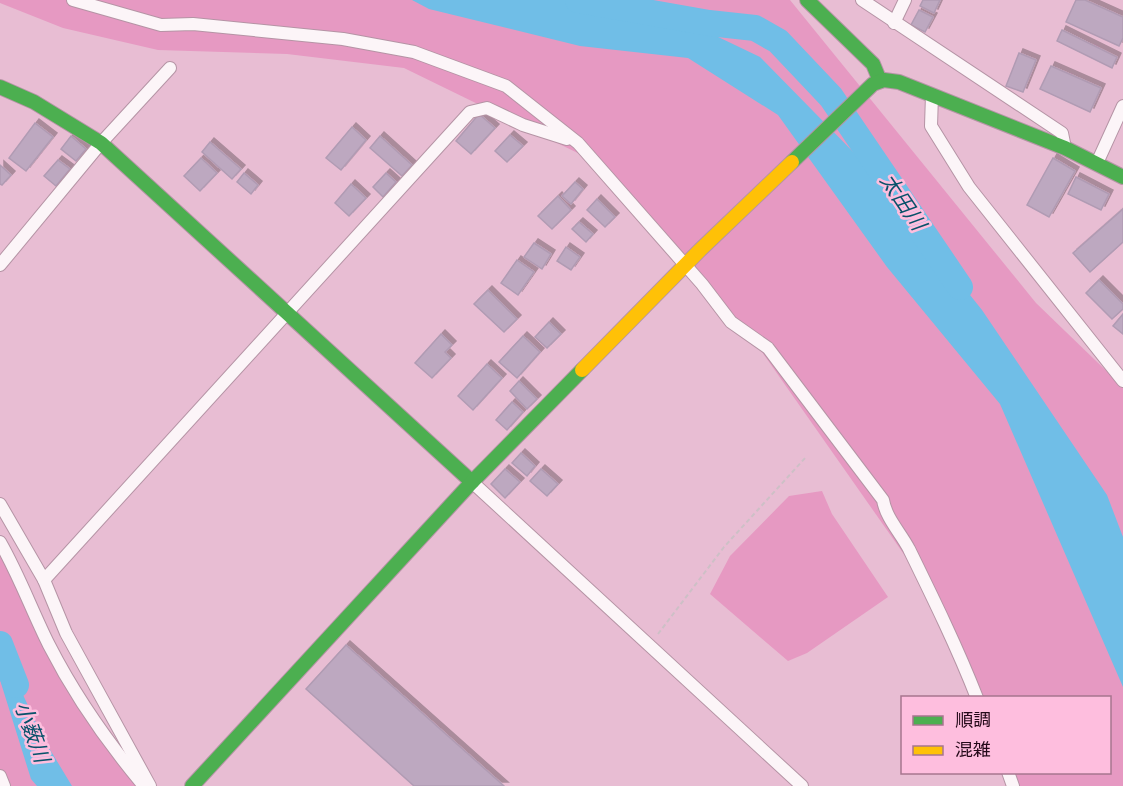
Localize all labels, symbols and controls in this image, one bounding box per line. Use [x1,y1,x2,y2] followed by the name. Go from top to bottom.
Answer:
[875,169,932,236] water label: 太田川
[901,696,1111,774] legend
[10,698,55,768] water label: 小薮川
[955,710,991,730] text: 順調
[955,740,991,760] text: 混雑

